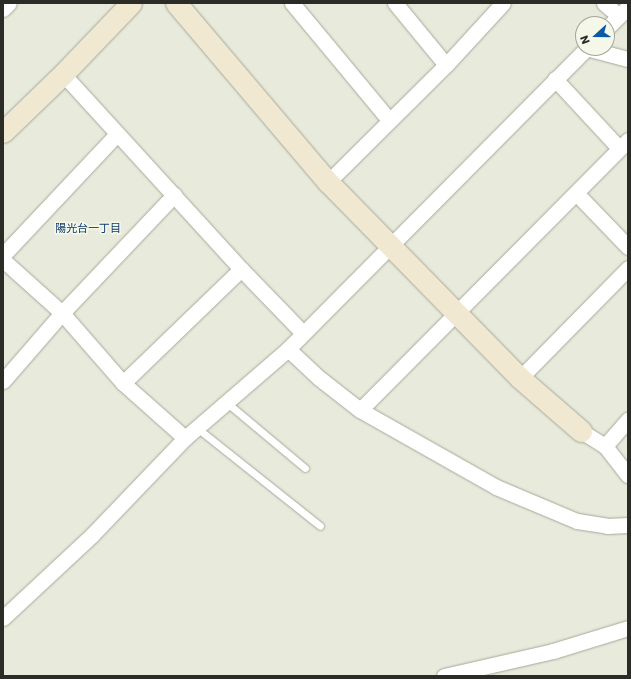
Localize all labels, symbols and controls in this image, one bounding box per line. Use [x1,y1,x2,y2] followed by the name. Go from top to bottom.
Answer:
[575,16,615,56] north arrow
[576,33,594,47] text: N
[55,221,121,235] district label: 陽光台一丁目

